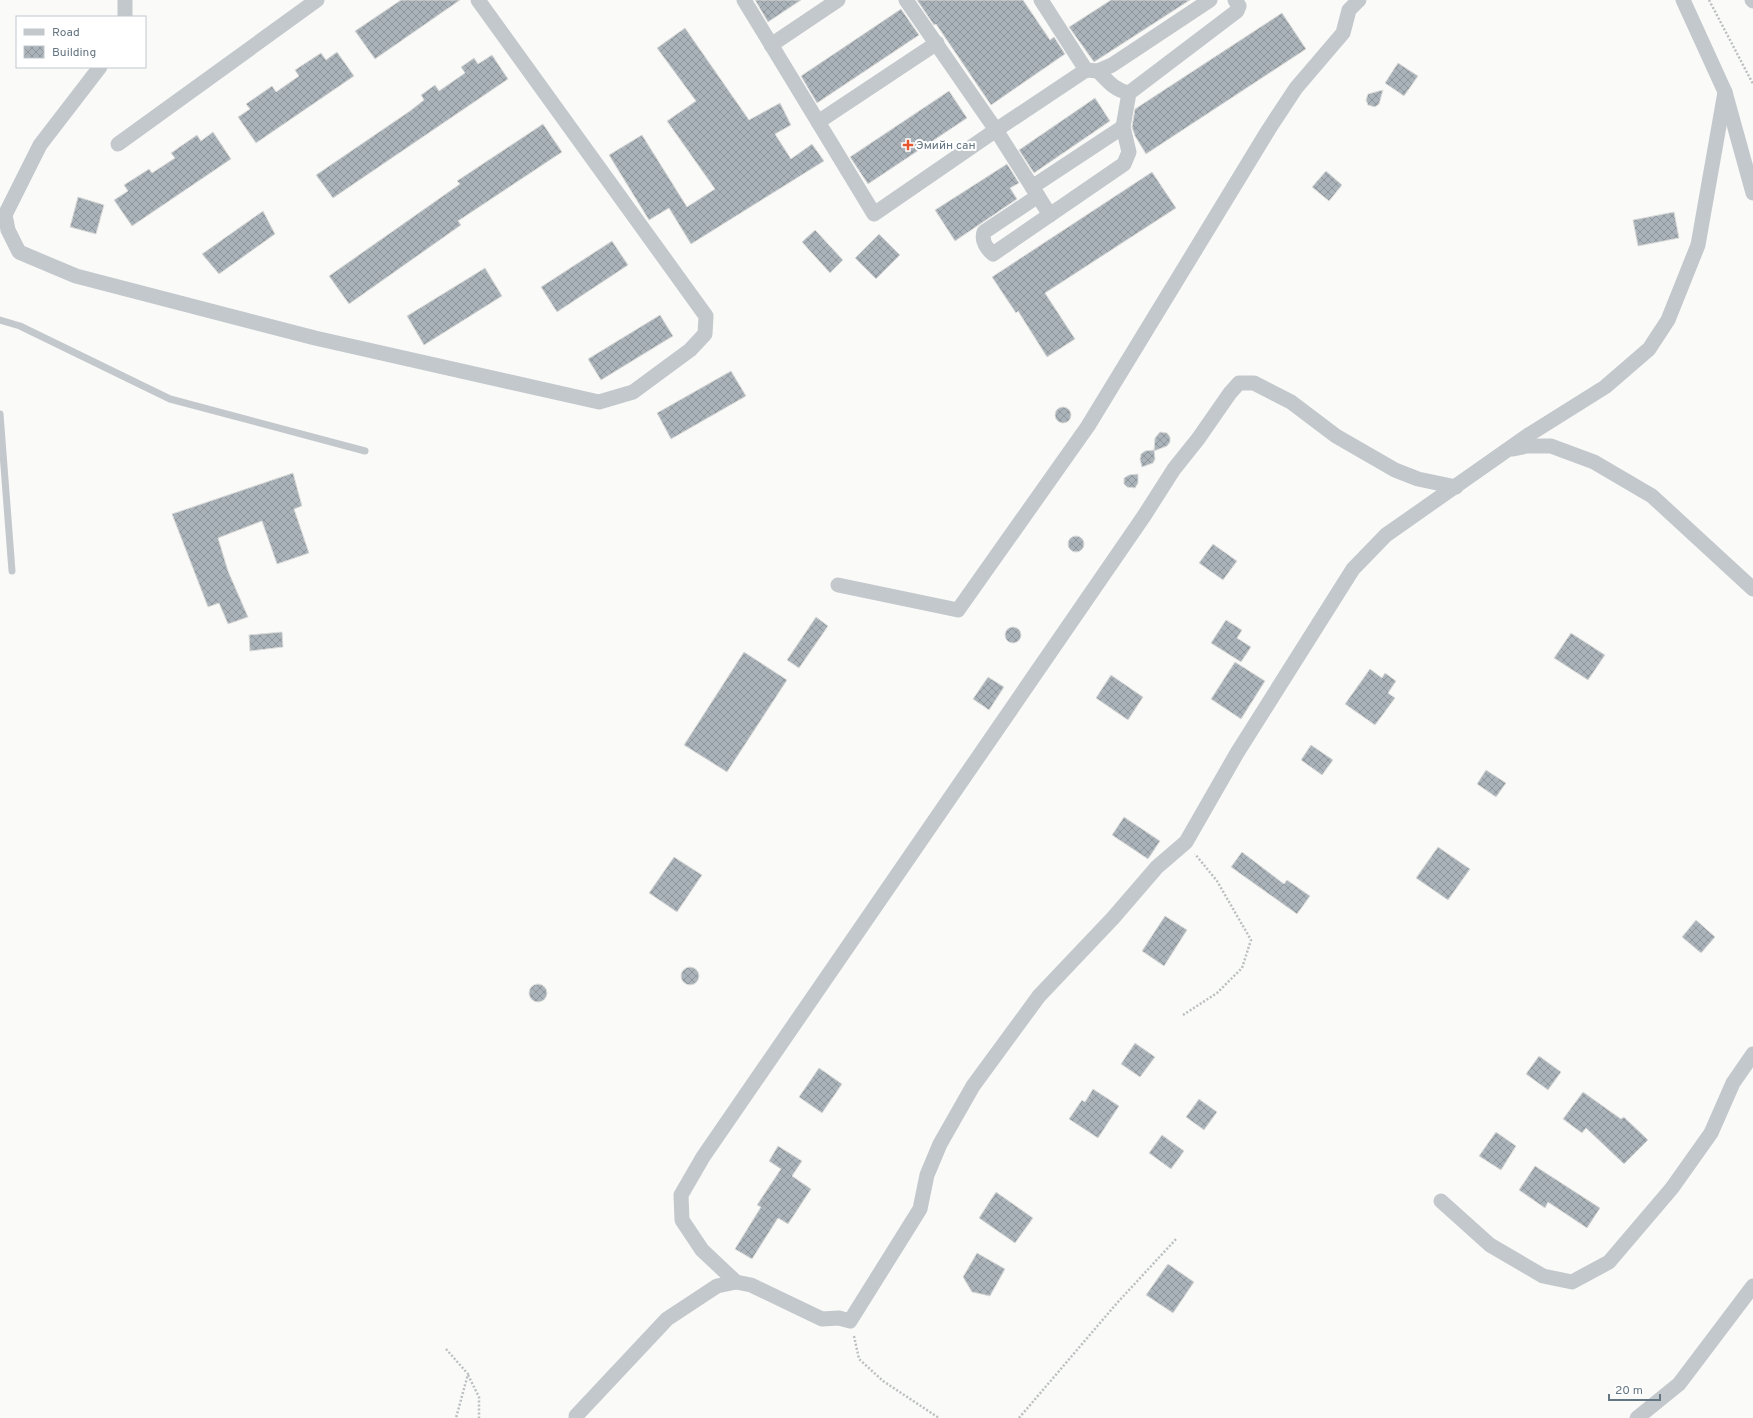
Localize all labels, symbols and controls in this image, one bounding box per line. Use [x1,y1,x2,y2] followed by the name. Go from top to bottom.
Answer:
[16,16,146,68] legend
[52,25,80,41] text: Road
[52,45,96,61] text: Building
[916,138,976,154] place label: Эмийн сан
[903,140,913,150] marker: Эмийн сан
[1609,1376,1660,1402] scale bar
[1615,1383,1643,1399] text: 20 m

